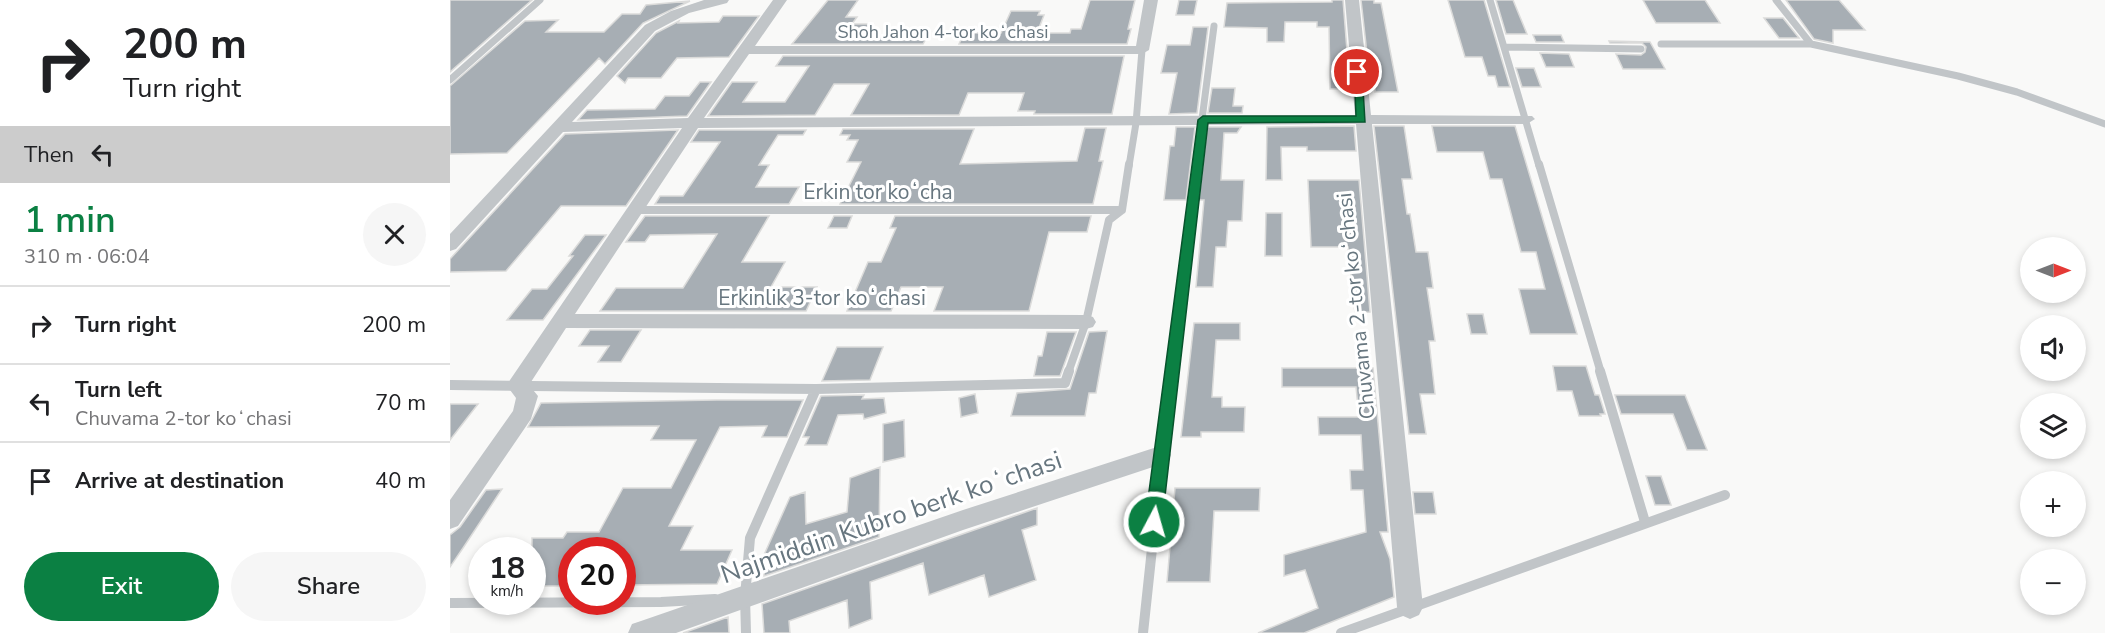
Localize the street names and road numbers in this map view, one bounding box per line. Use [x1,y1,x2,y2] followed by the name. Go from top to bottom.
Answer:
[837,20,1049,44] street label: Shoh Jahon 4-tor koʻchasi
[803,178,953,206] street label: Erkin tor koʻcha
[1330,191,1382,421] street label: Chuvama 2-tor koʻchasi
[718,284,926,312] street label: Erkinlik 3-tor koʻchasi
[716,443,1066,592] street label: Najmiddin Kubro berk koʻchasi

